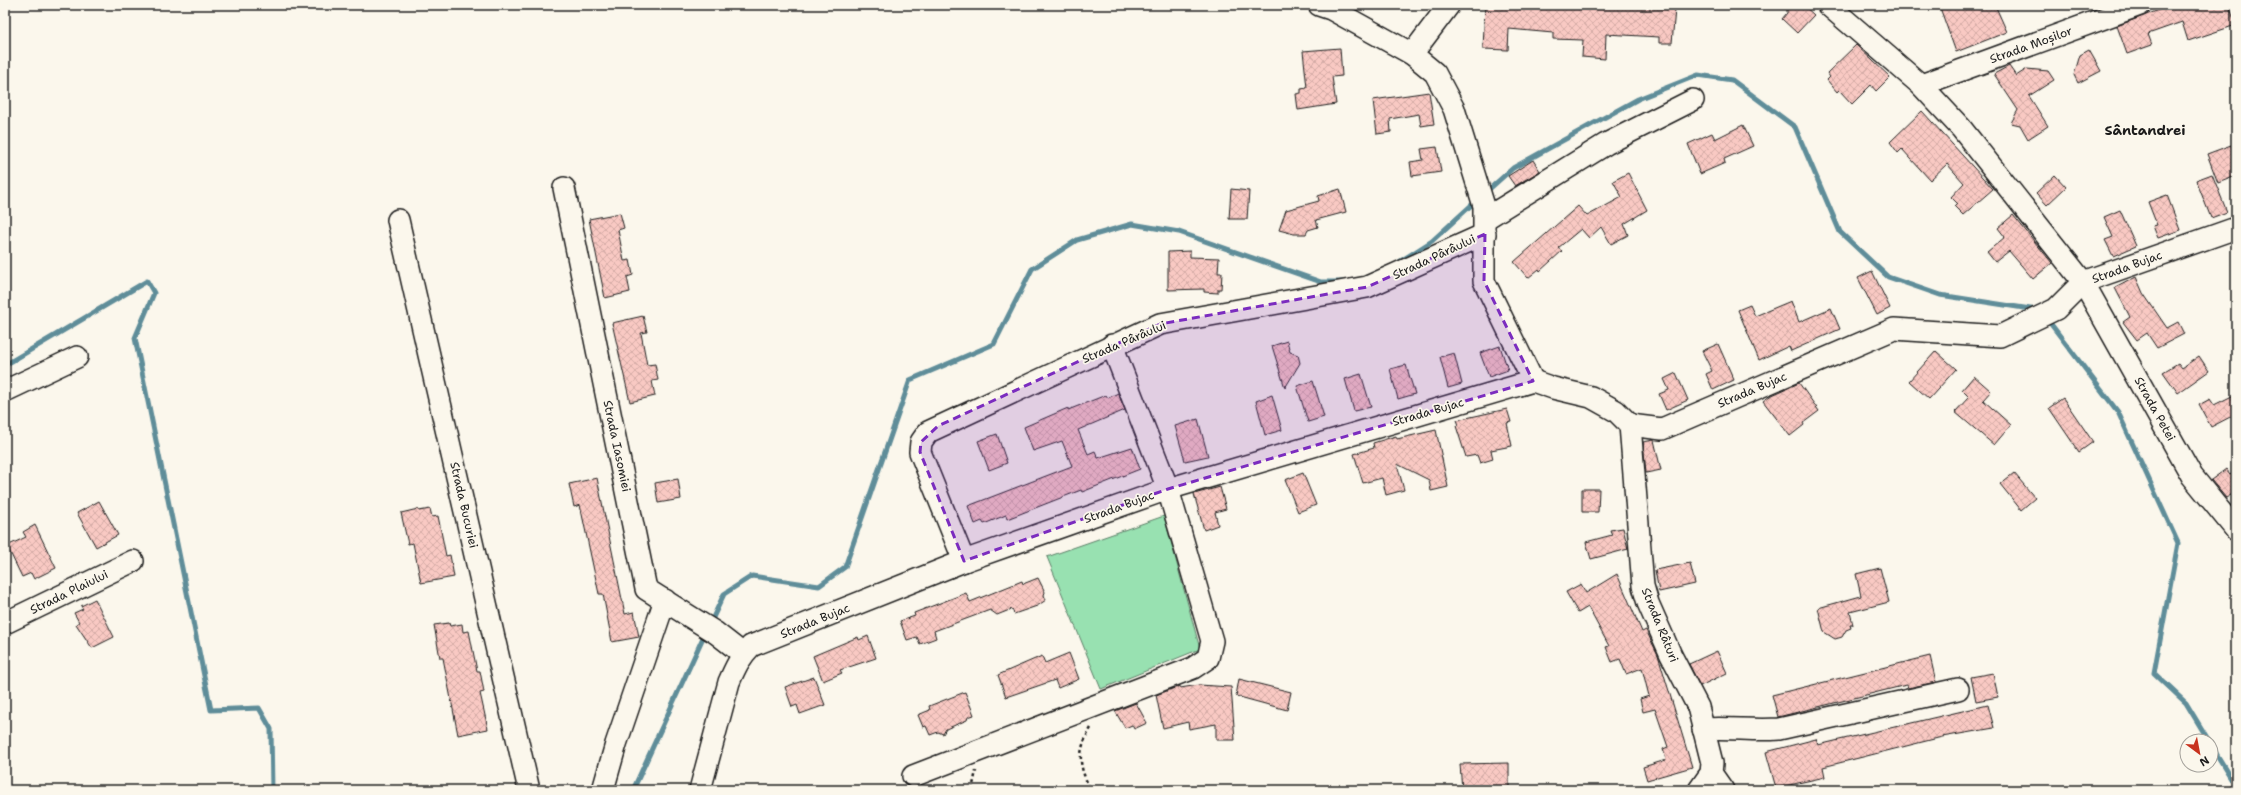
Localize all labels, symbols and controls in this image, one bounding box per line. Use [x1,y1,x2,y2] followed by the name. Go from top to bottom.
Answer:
[1987,23,2075,67] street label: Strada Moșilor
[2104,121,2186,139] district label: Sântandrei
[1390,231,1478,283] street label: Strada Pârâului
[2090,247,2164,287] street label: Strada Bujac
[1080,317,1168,367] street label: Strada Pârâului
[1715,368,1789,412] street label: Strada Bujac
[2131,374,2179,444] street label: Strada Petei
[1390,394,1466,430] street label: Strada Bujac
[599,399,635,493] street label: Strada Iasomiei
[446,460,482,550] street label: Strada Bucuriei
[1082,487,1156,527] street label: Strada Bujac
[27,566,111,618] street label: Strada Plaiului
[1638,585,1682,665] street label: Strada Râturi
[778,600,852,642] street label: Strada Bujac
[2179,733,2219,773] north arrow
[2196,752,2212,770] text: N

